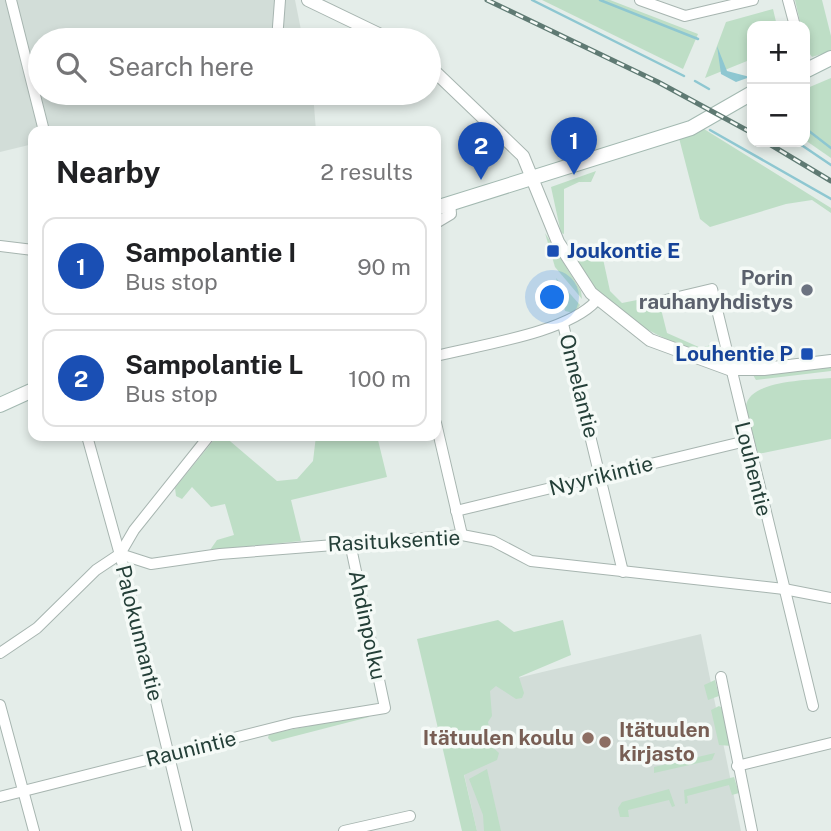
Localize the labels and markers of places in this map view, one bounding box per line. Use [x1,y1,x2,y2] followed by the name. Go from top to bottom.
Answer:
[551,117,597,175] pin: 1
[458,122,504,180] pin: 2
[567,238,680,263] place label: Joukontie E
[545,243,561,259] marker: Joukontie E
[639,265,793,314] place label: Porin rauhanyhdistys
[799,282,815,298] marker: Porin rauhanyhdistys
[675,341,793,366] place label: Louhentie P
[799,346,815,362] marker: Louhentie P
[619,717,710,766] place label: Itätuulen kirjasto
[423,725,574,750] place label: Itätuulen koulu
[580,730,596,746] marker: Itätuulen koulu
[597,734,613,750] marker: Itätuulen kirjasto

